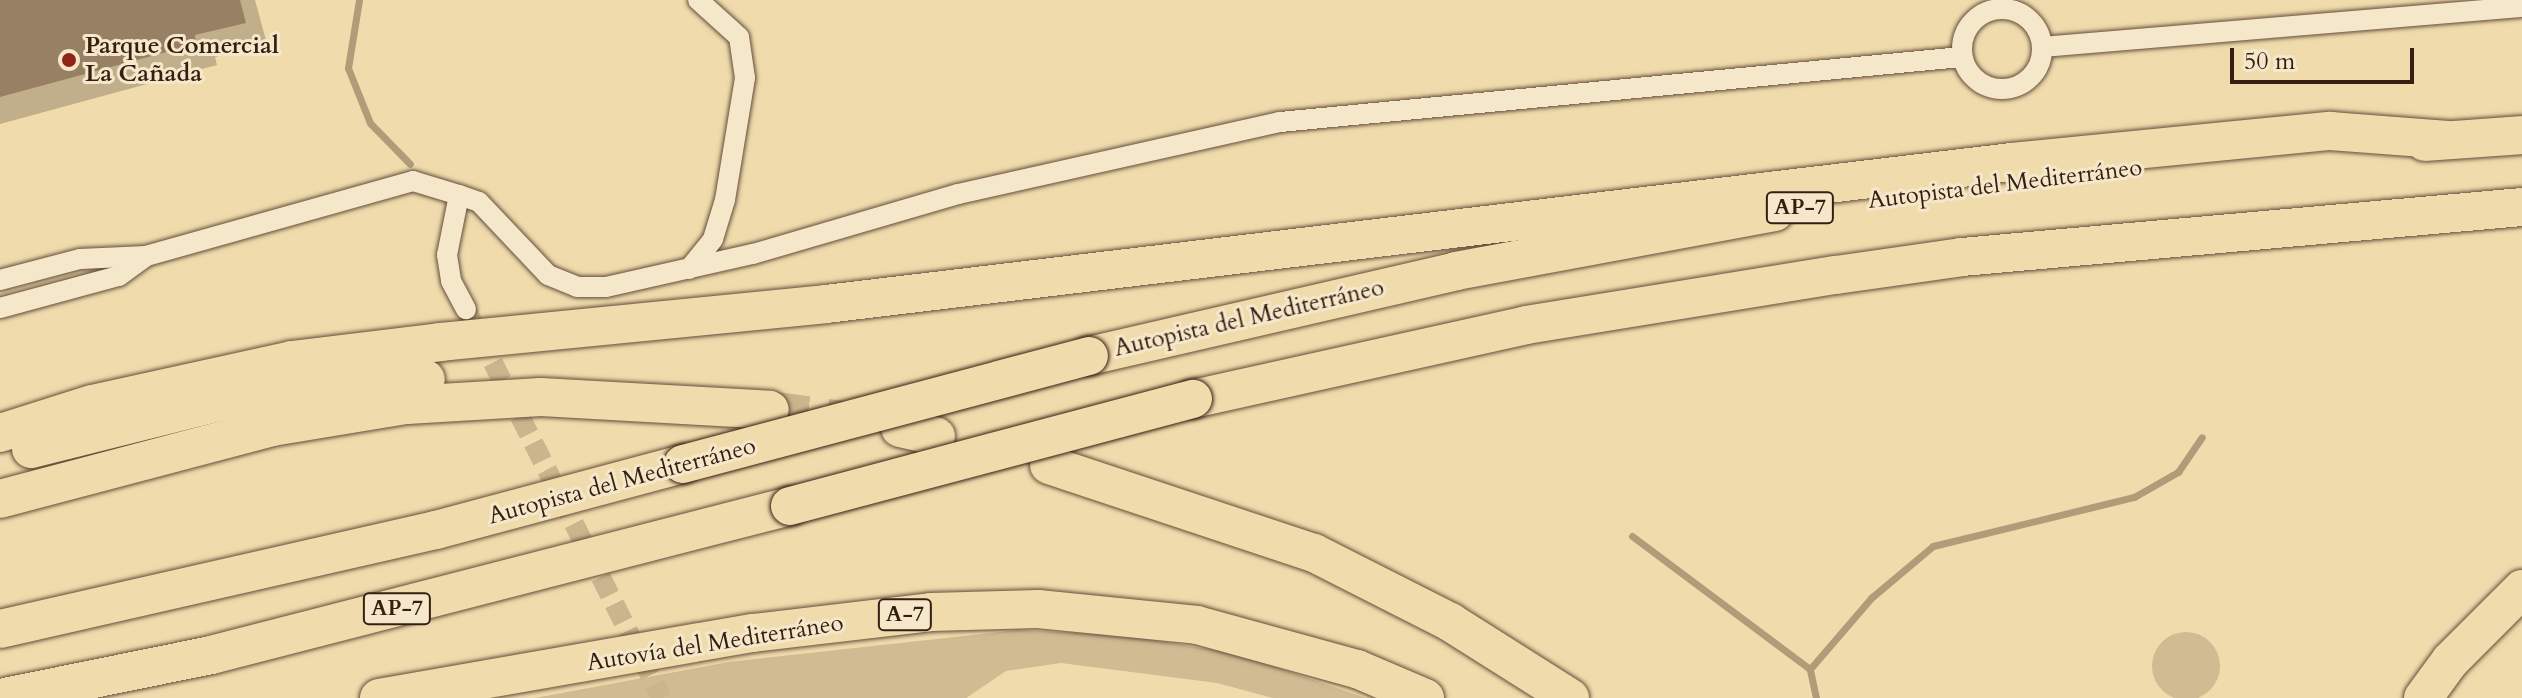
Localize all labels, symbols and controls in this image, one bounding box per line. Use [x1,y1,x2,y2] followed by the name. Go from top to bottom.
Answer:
[85,32,279,88] place label: Parque Comercial La Cañada
[2234,32,2418,82] scale bar
[2244,45,2295,78] text: 50 m
[60,51,78,69] marker: Parque Comercial La Cañada
[1866,153,2144,215] street label: Autopista del Mediterráneo
[1764,190,1836,226] road number: AP-7
[1111,273,1387,363] street label: Autopista del Mediterráneo
[485,431,759,531] street label: Autopista del Mediterráneo
[361,591,433,627] road number: AP-7
[877,597,933,633] road number: A-7
[585,608,845,678] street label: Autovía del Mediterráneo

